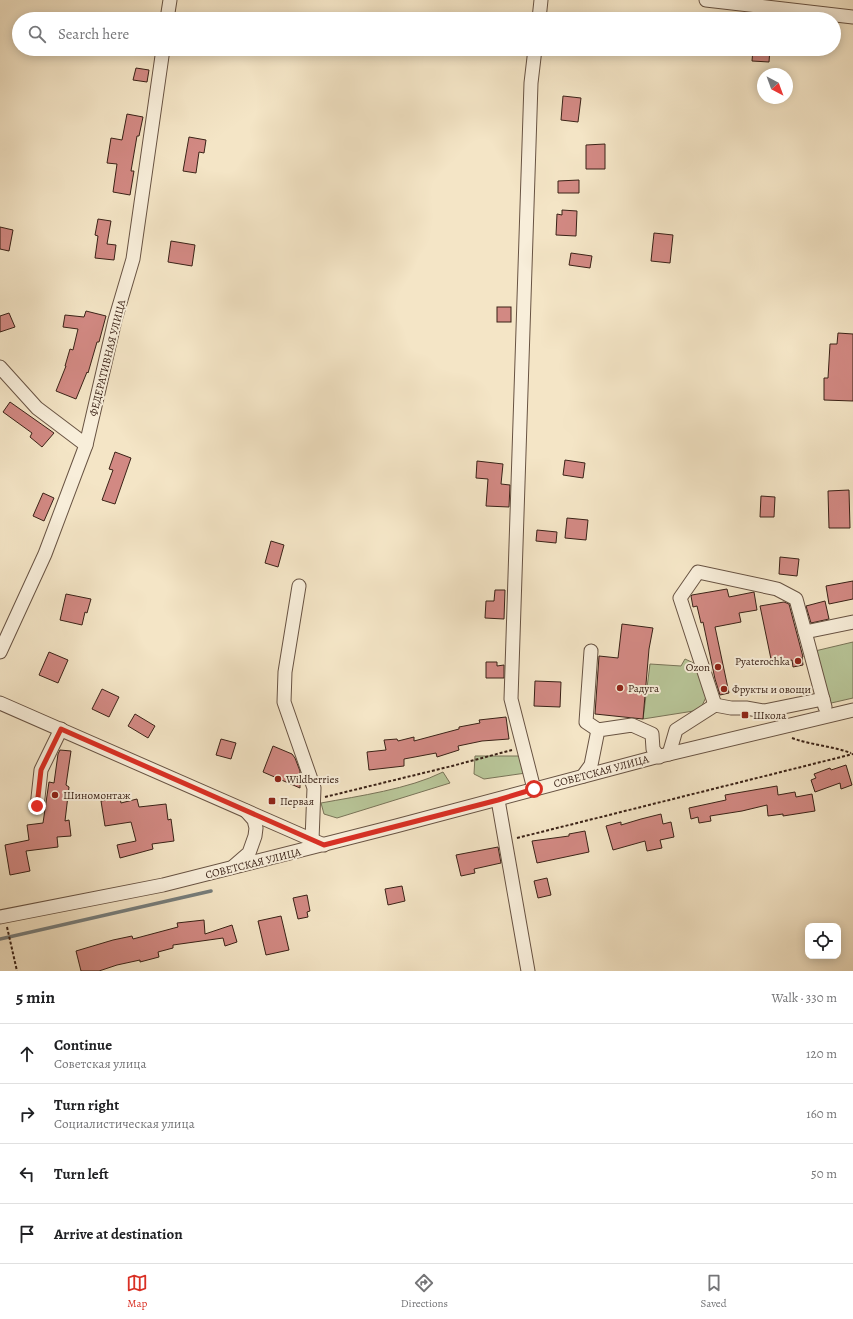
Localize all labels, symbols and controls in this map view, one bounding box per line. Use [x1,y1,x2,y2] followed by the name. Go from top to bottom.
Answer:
[12,12,841,56] search box
[26,23,48,45] icon: search
[58,24,129,44] text: Search here
[757,68,793,104] north arrow
[86,298,129,418] street label: ФЕДЕРАТИВНАЯ УЛИЦА
[735,654,791,669] place label: Pyaterochka
[793,656,803,666] marker: Pyaterochka
[686,660,710,675] place label: Ozon
[713,662,723,672] marker: Ozon
[628,681,660,696] place label: Радуга
[732,682,811,697] place label: Фрукты и овощи
[615,683,625,693] marker: Радуга
[719,684,729,694] marker: Фрукты и овощи
[753,708,787,723] place label: Школа
[740,710,750,720] marker: Школа
[552,751,651,791] street label: СОВЕТСКАЯ УЛИЦА
[285,772,339,787] place label: Wildberries
[273,774,283,784] marker: Wildberries
[525,780,543,798] route start
[63,788,131,803] place label: Шиномонтаж
[50,790,60,800] marker: Шиномонтаж
[280,794,314,809] place label: Первая
[267,796,277,806] marker: Первая
[28,797,46,815] route end
[204,844,303,883] street label: СОВЕТСКАЯ УЛИЦА
[805,923,841,959] map controls
[805,923,841,959] button: locate
[16,986,55,1009] text: 5 min
[771,989,837,1006] text: Walk · 330 m
[54,1035,112,1055] text: Continue
[16,1043,38,1065] icon: ahead
[806,1045,837,1062] text: 120 m
[54,1055,146,1072] text: Советская улица
[54,1095,119,1115] text: Turn right
[16,1103,38,1125] icon: right
[806,1105,837,1122] text: 160 m
[54,1115,195,1132] text: Социалистическая улица
[16,1163,38,1185] icon: left
[54,1164,109,1184] text: Turn left
[811,1165,837,1182] text: 50 m
[16,1223,38,1245] icon: arrive
[54,1224,183,1244] text: Arrive at destination
[126,1272,148,1311] tab: Map
[401,1272,448,1311] tab: Directions
[701,1272,727,1311] tab: Saved

